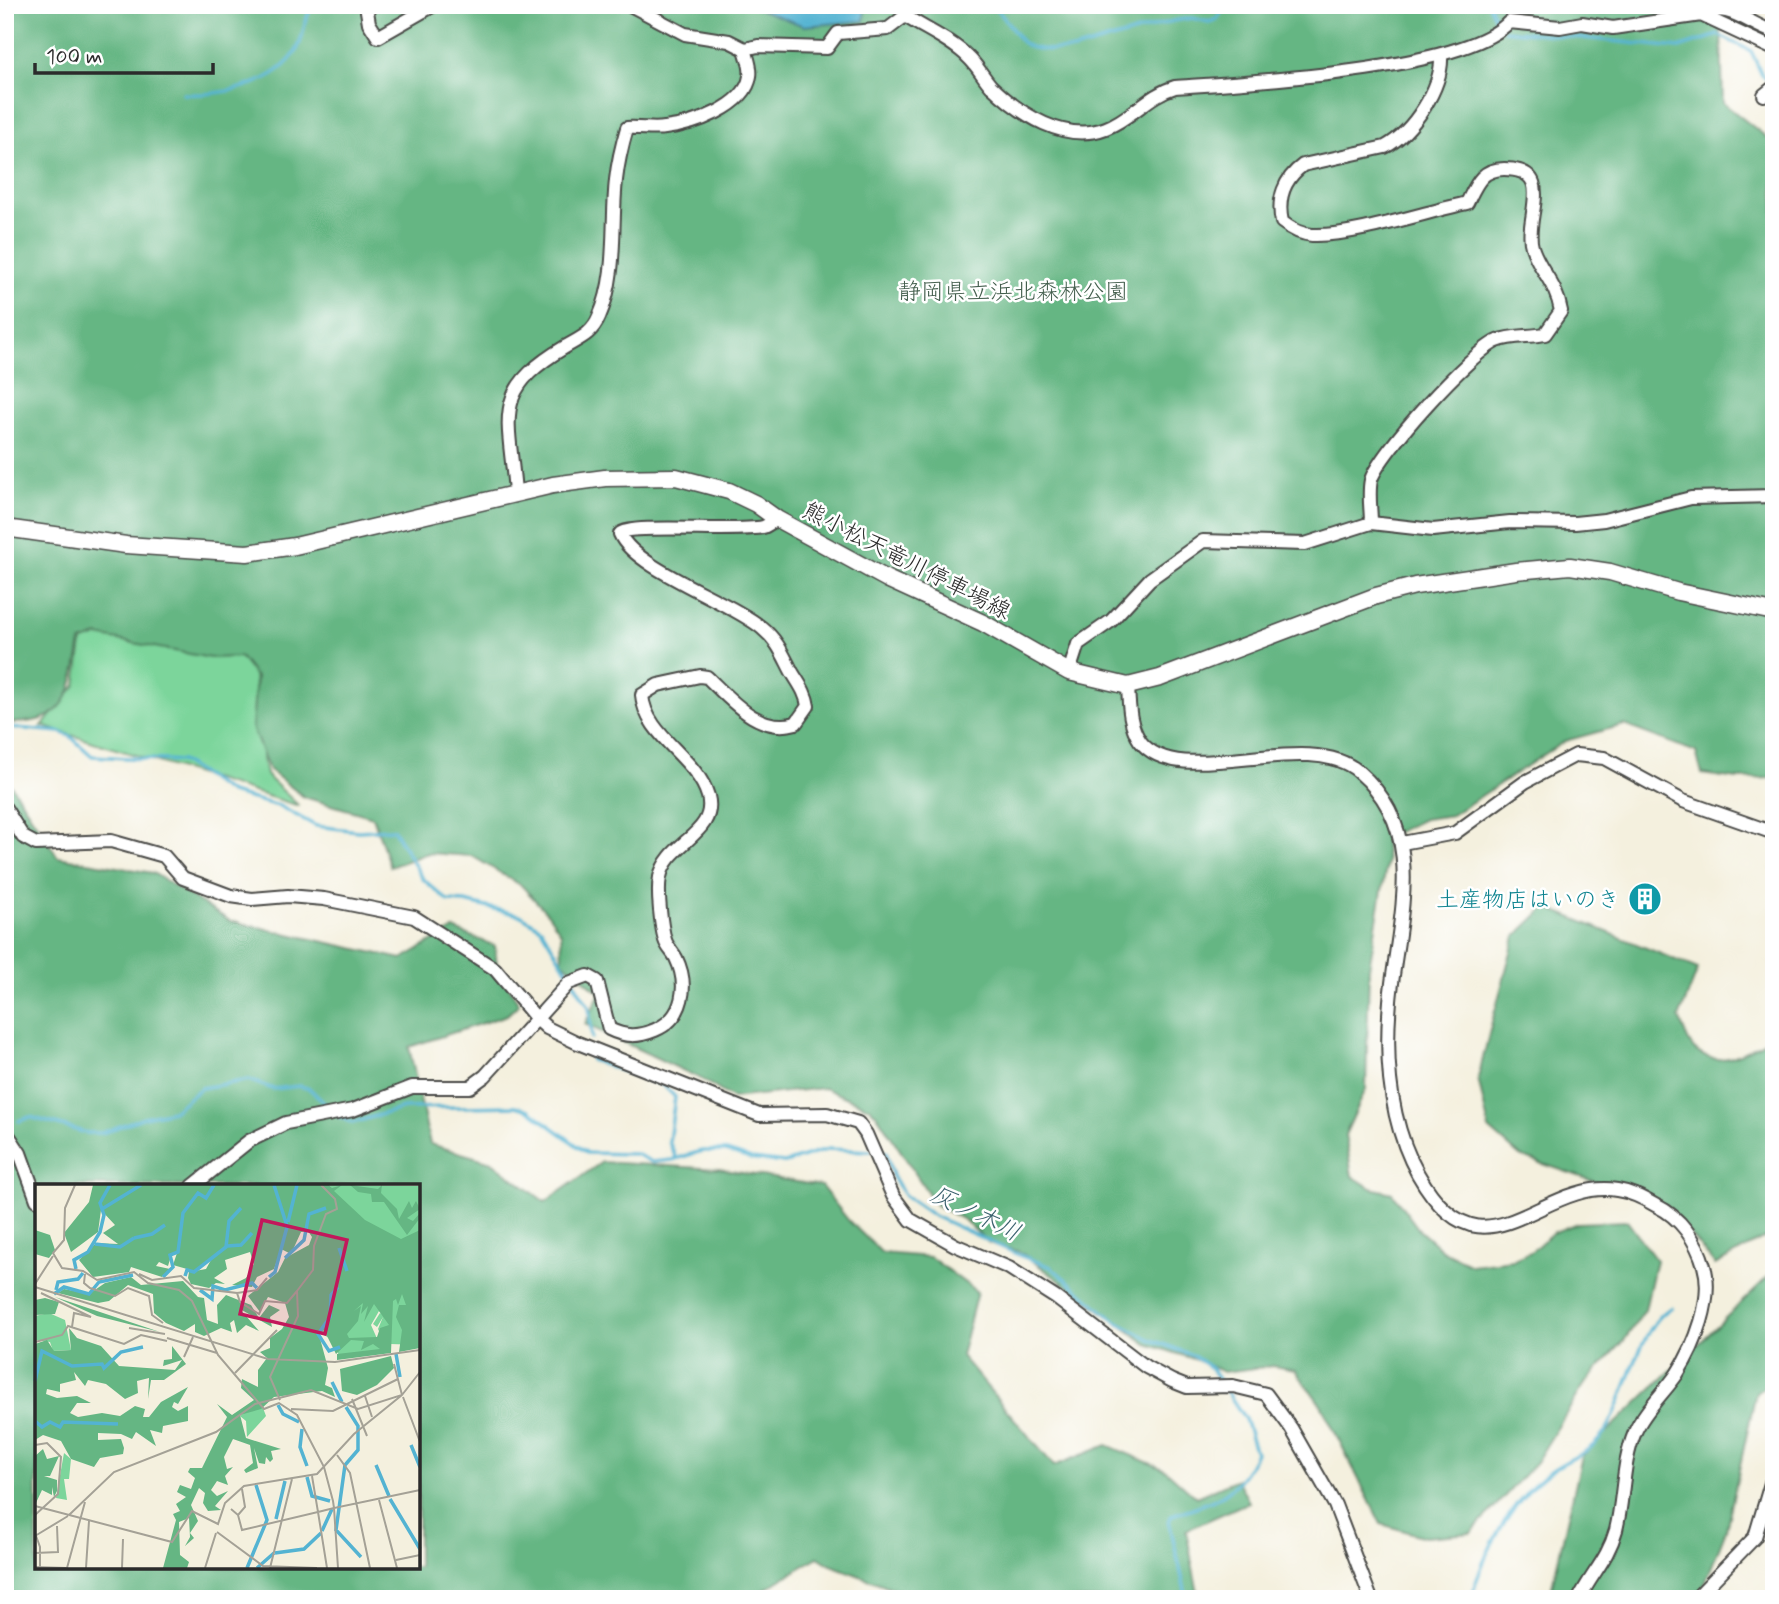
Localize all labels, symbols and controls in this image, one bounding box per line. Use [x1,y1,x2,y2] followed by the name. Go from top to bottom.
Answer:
[35,32,214,76] scale bar
[46,43,102,71] text: 100 m
[898,278,1128,308] park label: 静岡県立浜北森林公園
[797,496,1015,627] street label: 熊小松天竜川停車場線
[1626,880,1664,918] building icon: 土産物店はいのき
[1436,886,1620,916] place label: 土産物店はいのき
[925,1179,1025,1249] water label: 灰ノ木川
[35,1184,420,1569] inset map

